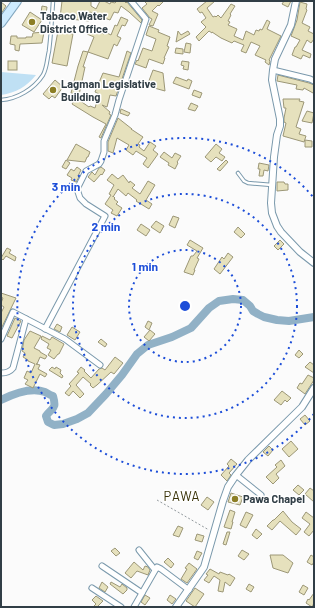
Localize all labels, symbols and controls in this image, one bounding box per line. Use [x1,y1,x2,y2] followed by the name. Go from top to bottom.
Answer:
[40,9,108,35] place label: Tabaco Water District Office
[27,17,37,27] marker: Tabaco Water District Office
[61,77,156,103] place label: Lagman Legislative Building
[48,85,58,95] marker: Lagman Legislative Building
[52,179,80,193] text: 3 min
[92,219,120,233] text: 2 min
[132,259,158,273] text: 1 min
[178,299,192,313] centre of rings
[164,488,200,504] district label: PAWA
[243,492,305,505] place label: Pawa Chapel
[230,494,240,504] marker: Pawa Chapel

